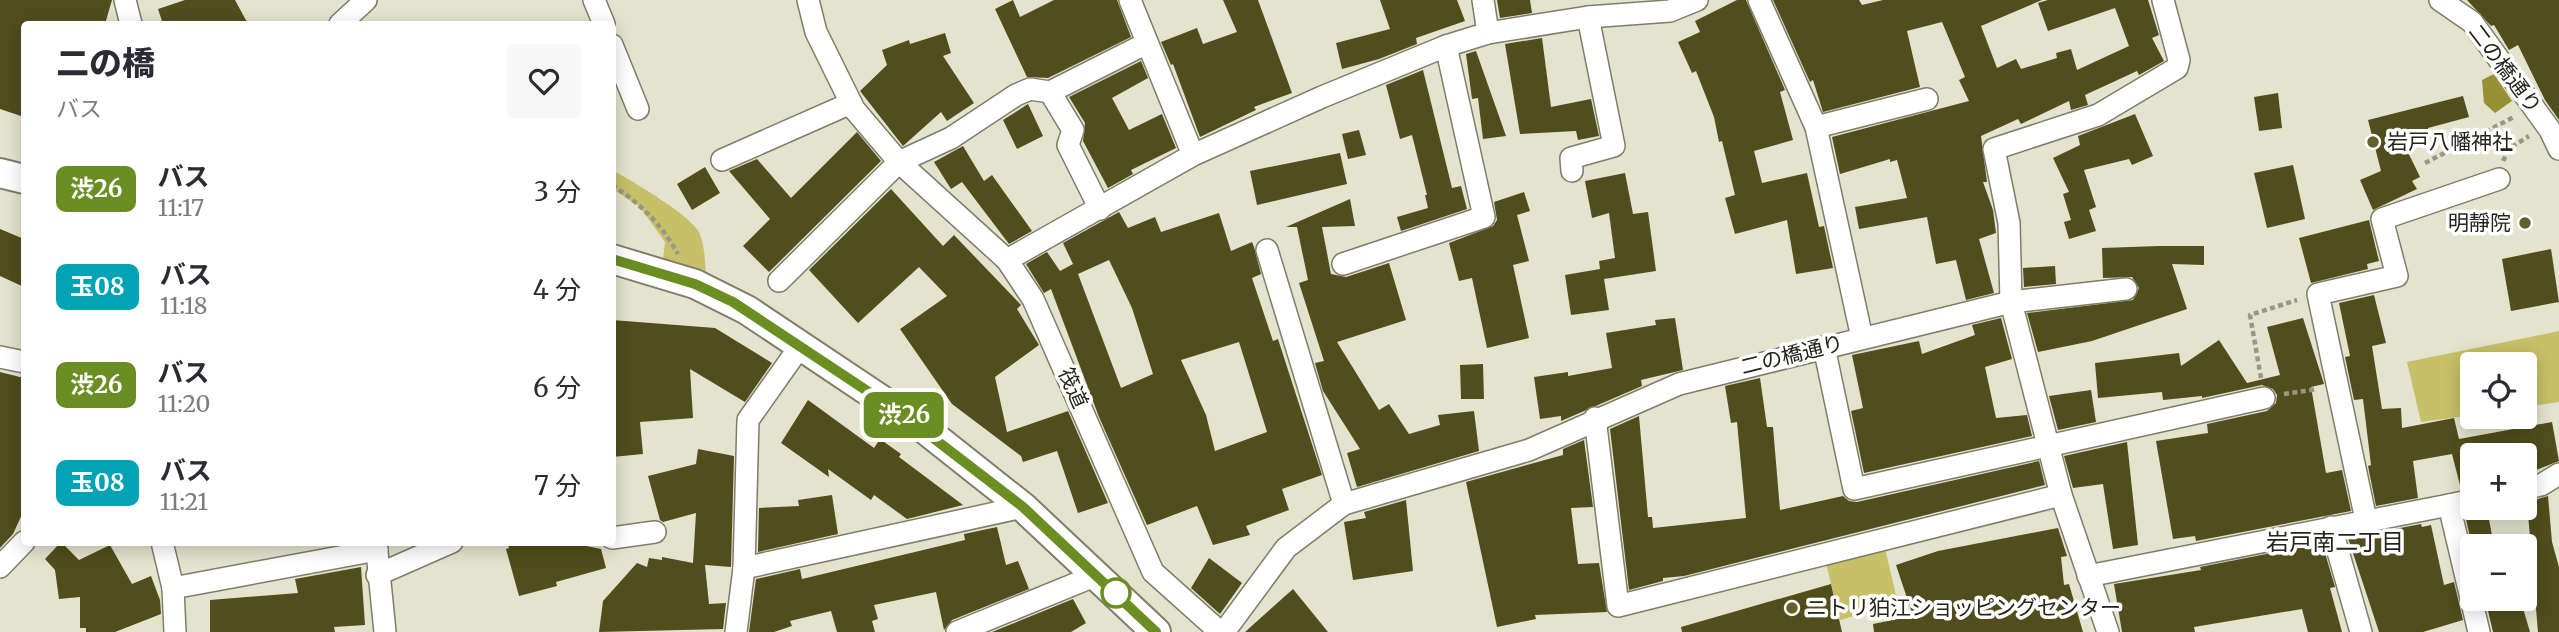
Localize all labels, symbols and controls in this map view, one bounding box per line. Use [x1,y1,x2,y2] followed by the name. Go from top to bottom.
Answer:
[2463,19,2548,119] street label: 二の橋通り
[56,43,155,84] text: 二の橋
[507,44,581,118] button: heart
[56,94,102,123] text: バス
[2387,128,2513,155] place label: 岩戸八幡神社
[2365,134,2381,150] marker: 岩戸八幡神社
[157,160,210,193] text: バス
[70,173,122,204] text: 渋26
[534,175,581,208] text: 3 分
[157,193,204,222] text: 11:17
[2448,209,2511,236] place label: 明靜院
[2517,215,2533,231] marker: 明靜院
[160,258,212,291] text: バス
[70,271,125,302] text: 玉08
[533,273,581,306] text: 4 分
[160,291,207,320] text: 11:18
[1738,329,1846,380] street label: 二の橋通り
[2460,352,2537,611] map controls
[2460,352,2537,429] button: locate
[157,356,210,389] text: バス
[1053,363,1094,412] street label: 筏道
[70,369,122,400] text: 渋26
[533,371,581,404] text: 6 分
[157,389,210,418] text: 11:20
[864,392,944,438] line badge: 渋26
[878,399,930,430] text: 渋26
[2460,443,2537,520] button: +
[160,454,212,487] text: バス
[70,467,125,498] text: 玉08
[534,469,581,502] text: 7 分
[160,487,208,516] text: 11:21
[2266,527,2404,556] district label: 岩戸南二丁目
[2460,534,2537,611] button: −
[1101,578,1131,608] unlabelled marker
[1806,594,2121,621] place label: ニトリ狛江ショッピングセンター
[1784,600,1800,616] marker: ニトリ狛江ショッピングセンター

